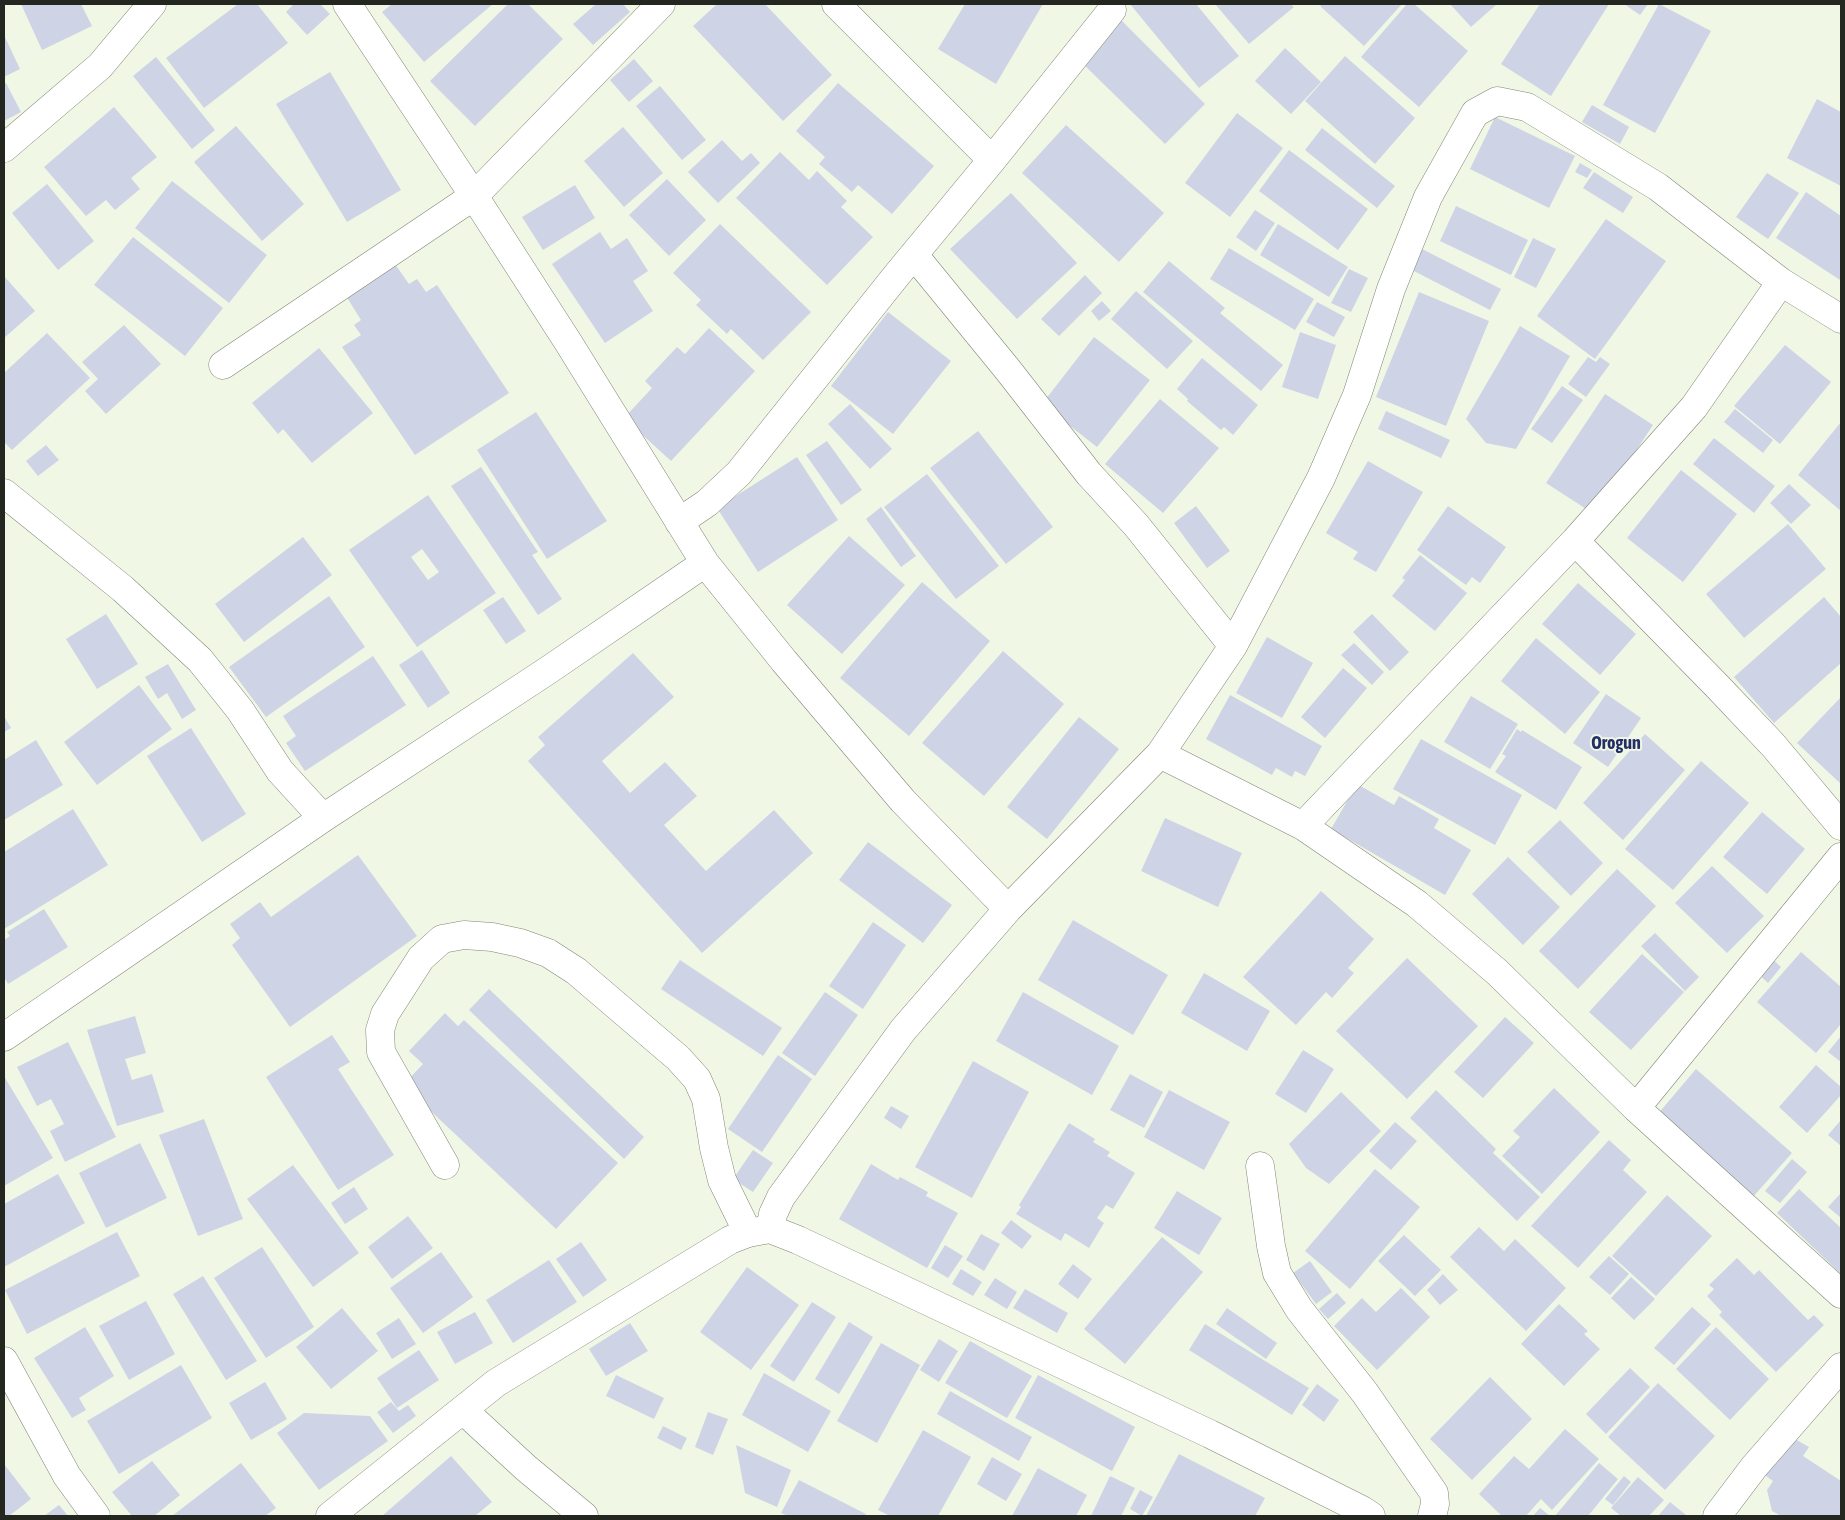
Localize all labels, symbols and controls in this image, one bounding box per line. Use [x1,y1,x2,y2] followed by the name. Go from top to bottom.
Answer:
[1591,732,1641,754] district label: Orogun

